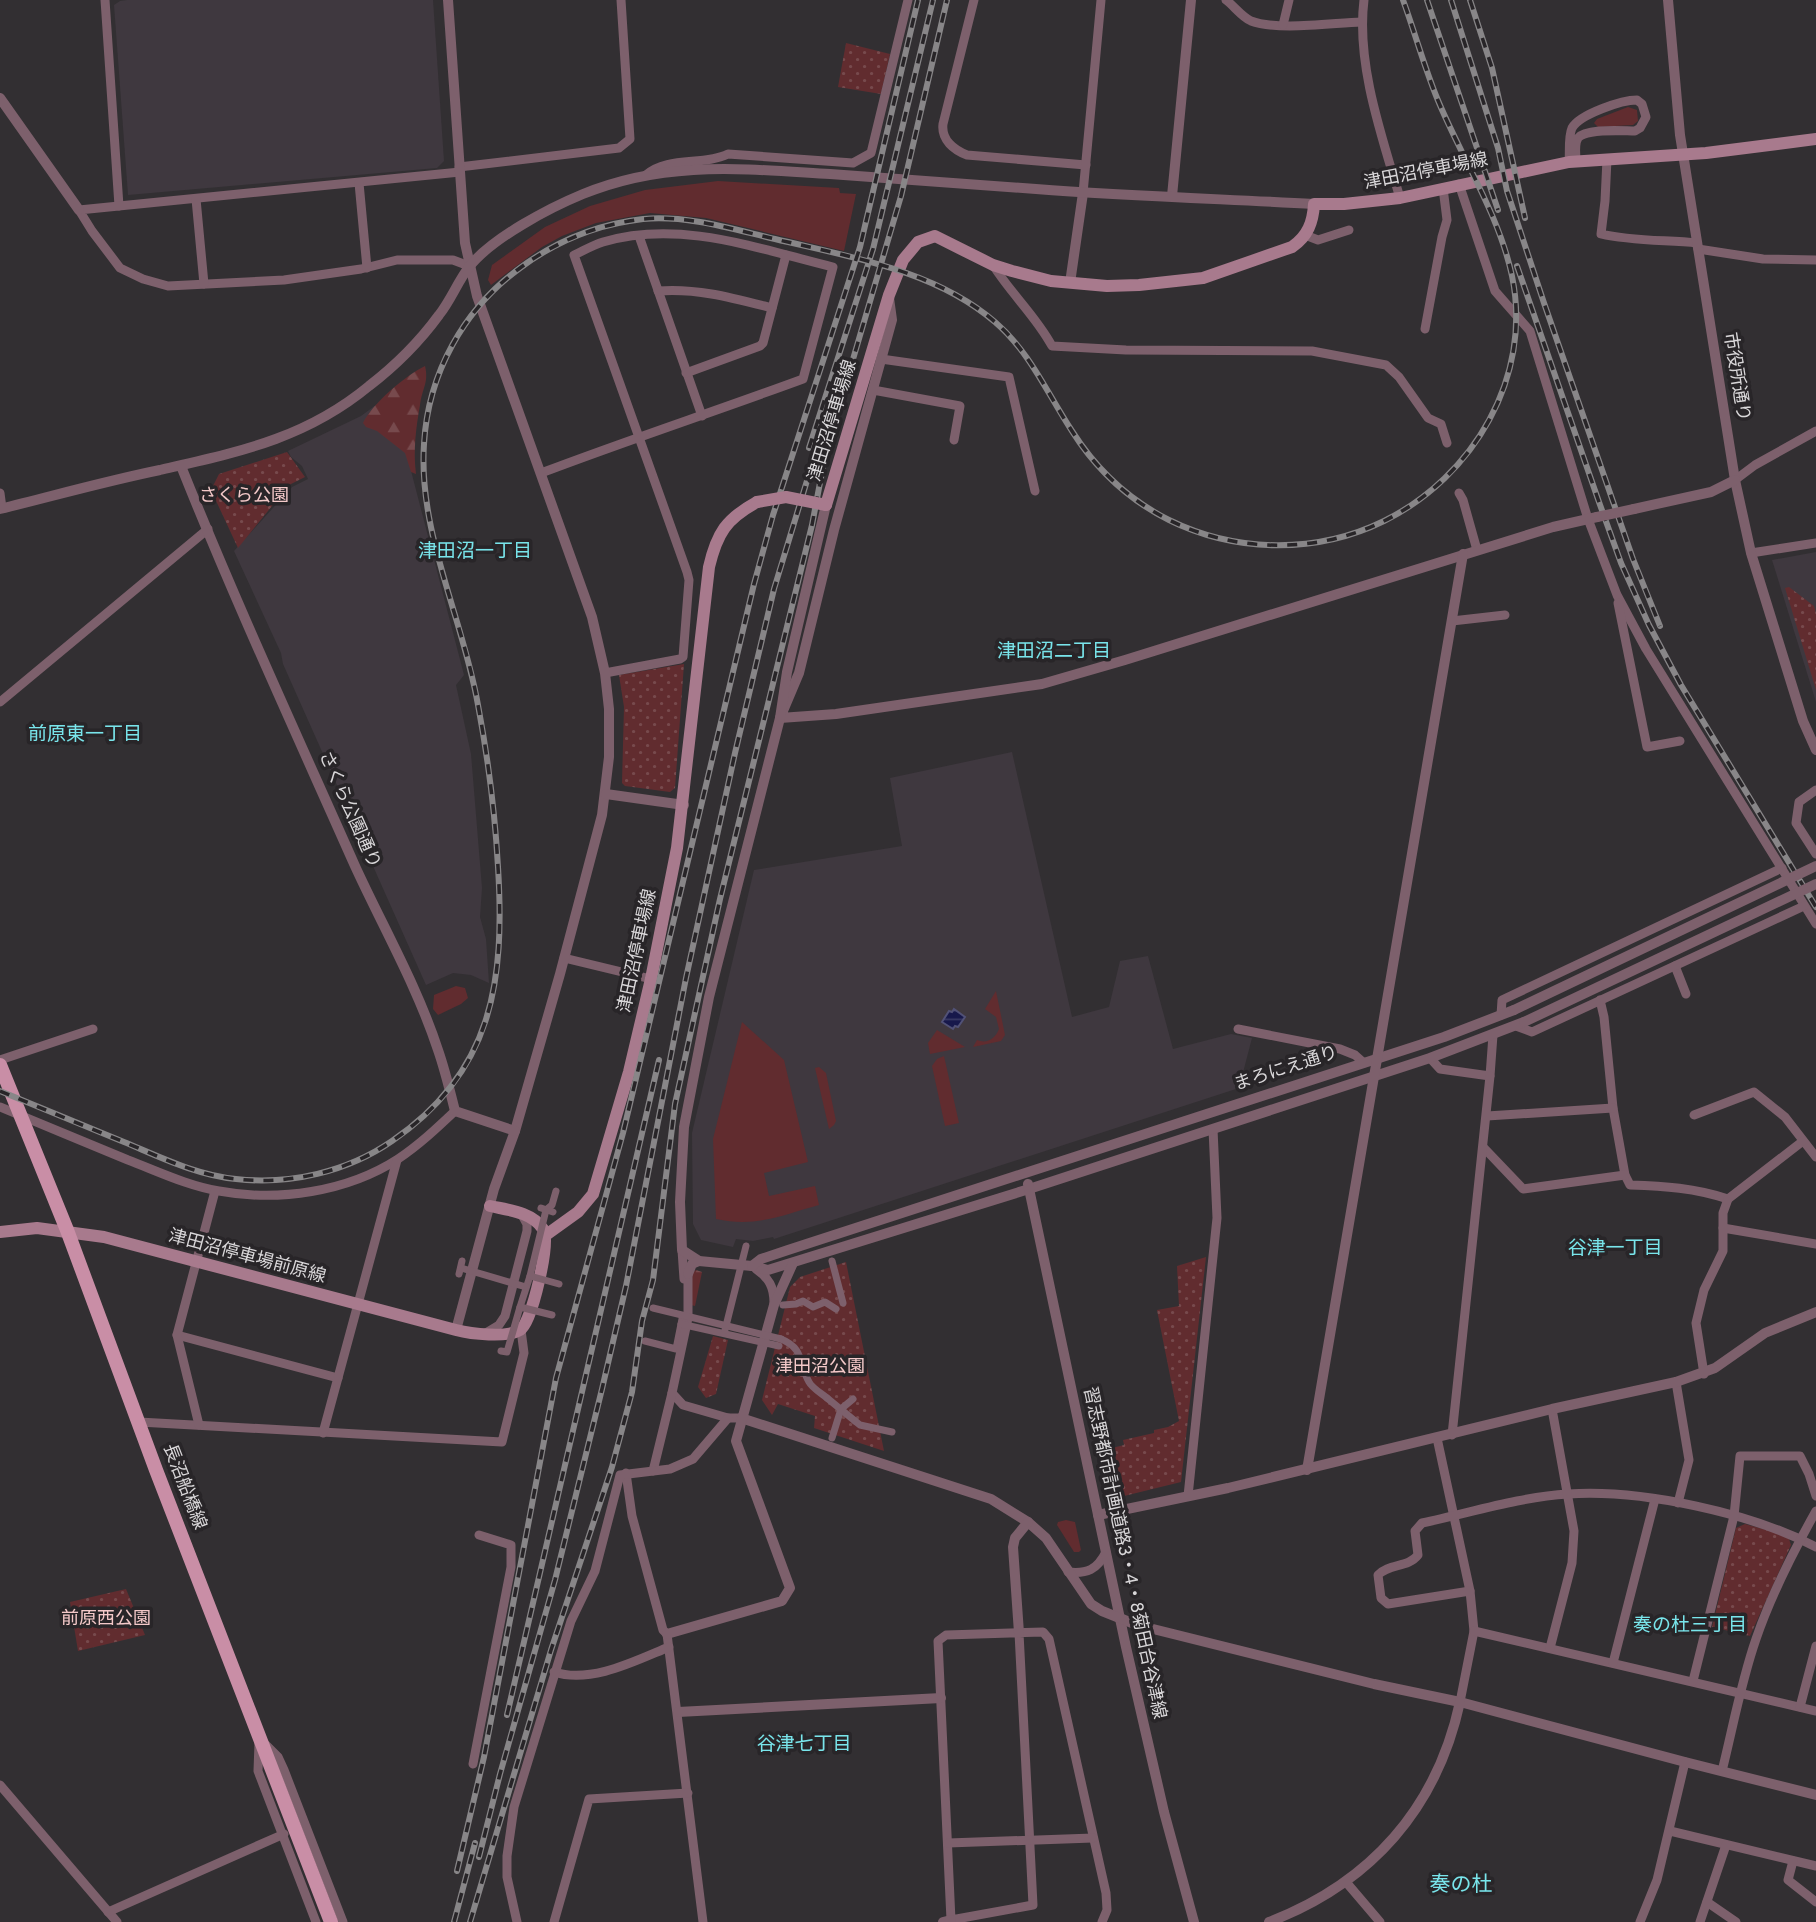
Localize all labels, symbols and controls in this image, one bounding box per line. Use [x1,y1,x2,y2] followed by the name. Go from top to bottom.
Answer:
[1362,149,1490,195] street label: 津田沼停車場線
[1718,331,1754,423] street label: 市役所通り
[804,357,862,485] street label: 津田沼停車場線
[199,485,289,508] park label: さくら公園
[418,540,532,564] district label: 津田沼一丁目
[997,640,1111,664] district label: 津田沼二丁目
[28,723,142,747] district label: 前原東一丁目
[313,748,385,872] street label: さくら公園通り
[614,887,662,1015] street label: 津田沼停車場線
[1231,1041,1341,1097] street label: まろにえ通り
[166,1225,328,1289] street label: 津田沼停車場前原線
[1567,1237,1663,1261] district label: 谷津一丁目
[775,1356,865,1379] park label: 津田沼公園
[1078,1385,1170,1721] street label: 習志野都市計画道路3・4・8菊田台谷津線
[157,1441,211,1533] street label: 長沼船橋線
[61,1608,151,1631] park label: 前原西公園
[1633,1614,1747,1638] district label: 奏の杜三丁目
[756,1733,852,1757] district label: 谷津七丁目
[1430,1872,1493,1899] district label: 奏の杜

